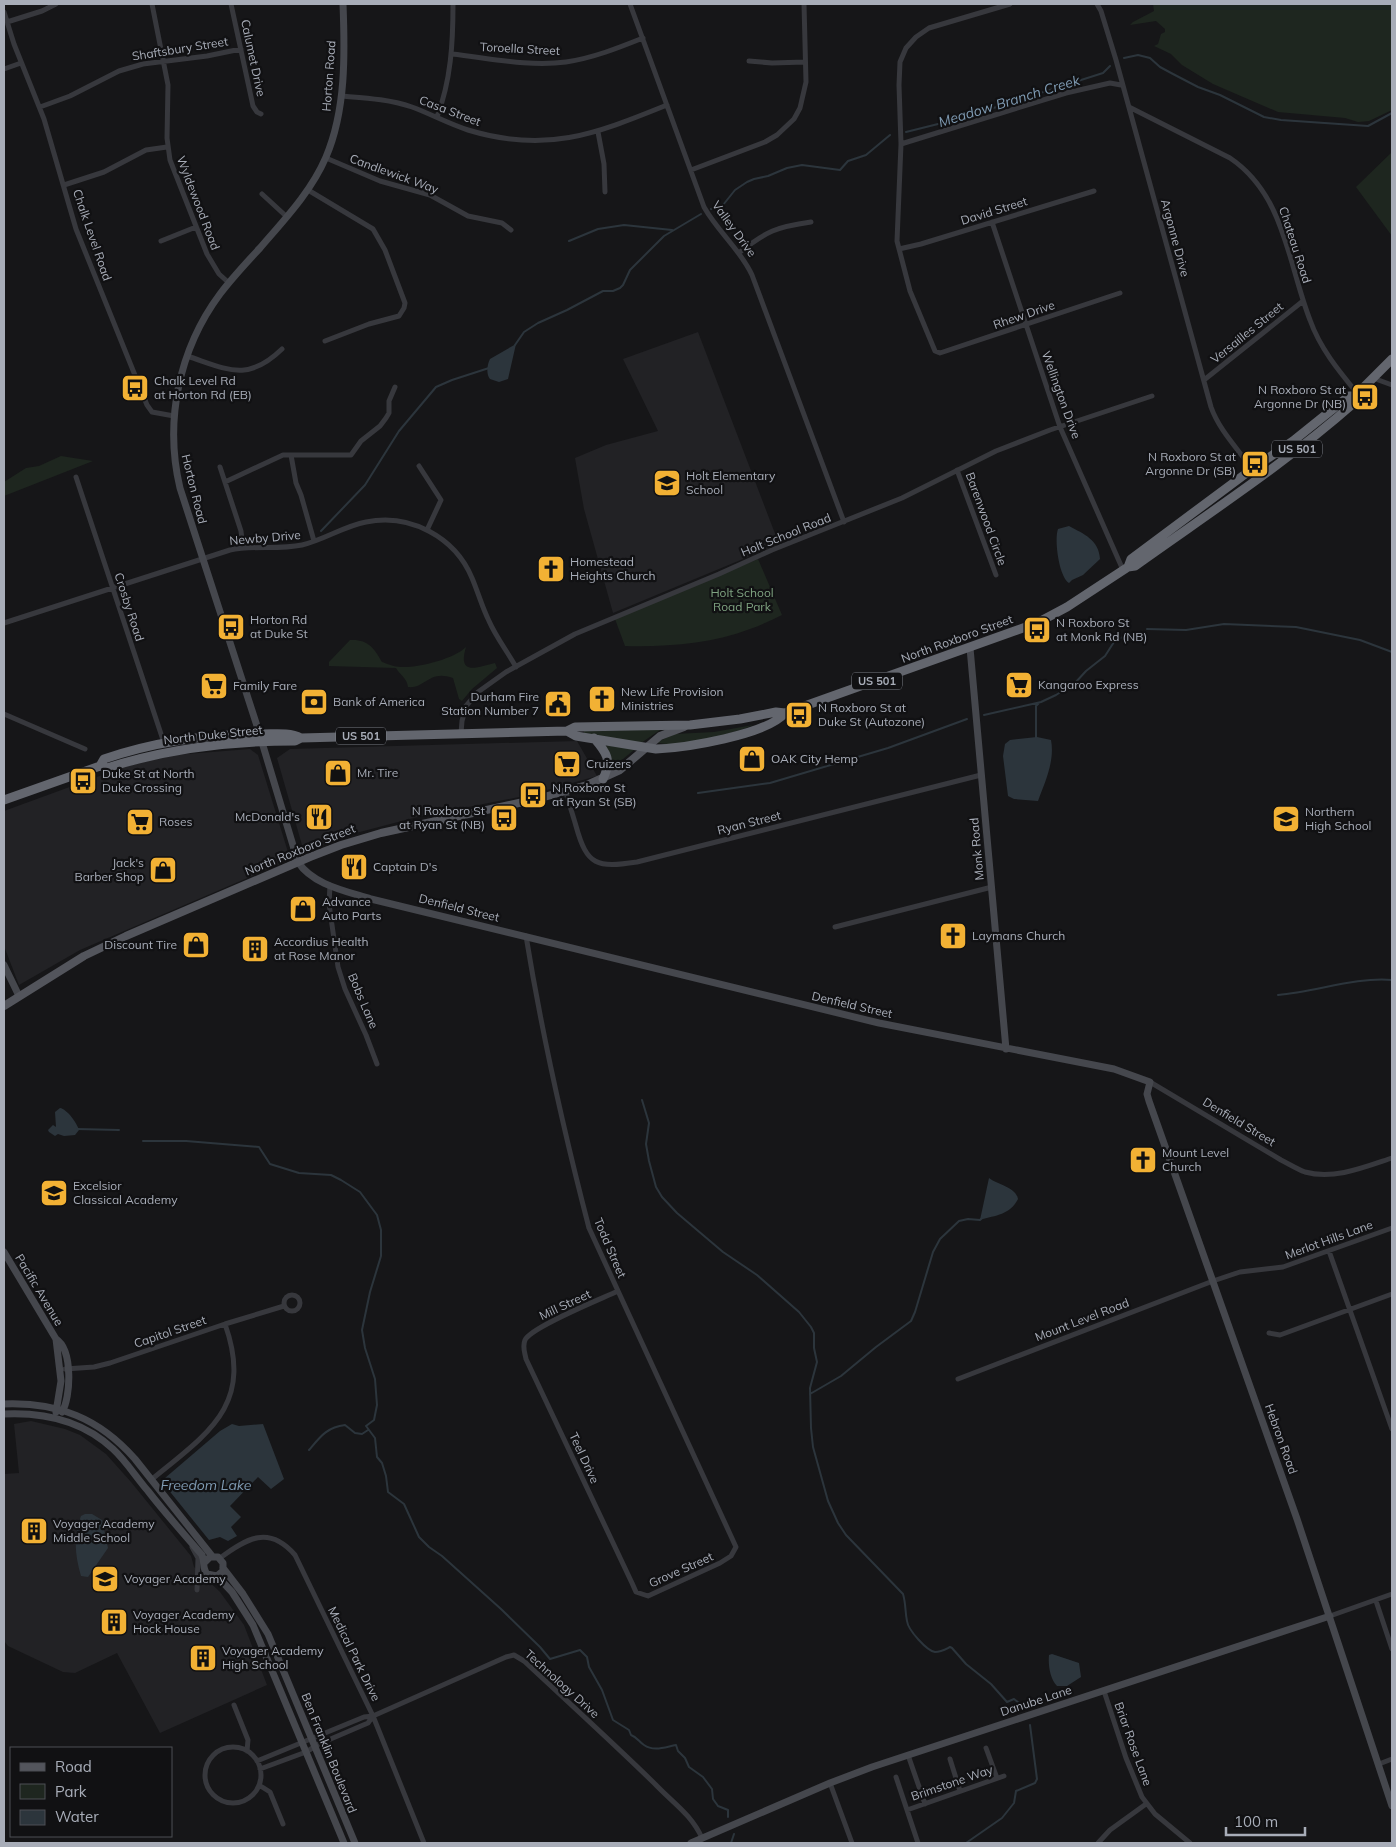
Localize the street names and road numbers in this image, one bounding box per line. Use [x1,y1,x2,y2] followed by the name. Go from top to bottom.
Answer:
[238,18,269,98] street label: Calumet Drive
[131,33,229,64] street label: Shaftsbury Street
[480,39,560,58] street label: Toroella Street
[319,40,338,112] street label: Horton Road
[417,92,483,129] street label: Casa Street
[348,150,441,197] street label: Candlewick Way
[174,154,223,252] street label: Wyldewood Road
[70,187,115,283] street label: Chalk Level Road
[959,193,1029,228] street label: David Street
[1158,197,1193,278] street label: Argonne Drive
[709,198,760,260] street label: Valley Drive
[1276,205,1315,285] street label: Chateau Road
[991,297,1057,332] street label: Rhew Drive
[1207,299,1286,366] street label: Versailles Street
[1039,349,1084,441] street label: Wellington Drive
[1272,440,1322,458] road number: US 501
[179,452,210,525] street label: Horton Road
[963,470,1010,568] street label: Barenwood Circle
[739,510,833,559] street label: Holt School Road
[229,527,301,548] street label: Newby Drive
[111,571,148,643] street label: Crosby Road
[899,611,1015,666] street label: North Roxboro Street
[852,672,902,689] road number: US 501
[163,722,263,747] street label: North Duke Street
[336,728,386,744] road number: US 501
[715,807,782,838] street label: Ryan Street
[966,817,987,881] street label: Monk Road
[242,821,357,879] street label: North Roxboro Street
[417,890,501,925] street label: Denfield Street
[345,971,382,1031] street label: Bobs Lane
[810,988,894,1021] street label: Denfield Street
[1200,1094,1278,1149] street label: Denfield Street
[591,1215,630,1280] street label: Todd Street
[1283,1217,1375,1262] street label: Merlot Hills Lane
[12,1251,67,1328] street label: Pacific Avenue
[537,1286,593,1323] street label: Mill Street
[1033,1295,1131,1344] street label: Mount Level Road
[132,1312,208,1351] street label: Capitol Street
[1262,1402,1301,1476] street label: Hebron Road
[566,1430,603,1486] street label: Teel Drive
[646,1549,715,1590] street label: Grove Street
[325,1604,384,1704] street label: Medical Park Drive
[522,1646,603,1721] street label: Technology Drive
[998,1682,1073,1719] street label: Danube Lane
[298,1691,360,1815] street label: Ben Franklin Boulevard
[1111,1700,1156,1788] street label: Briar Rose Lane
[909,1761,995,1804] street label: Brimstone Way

